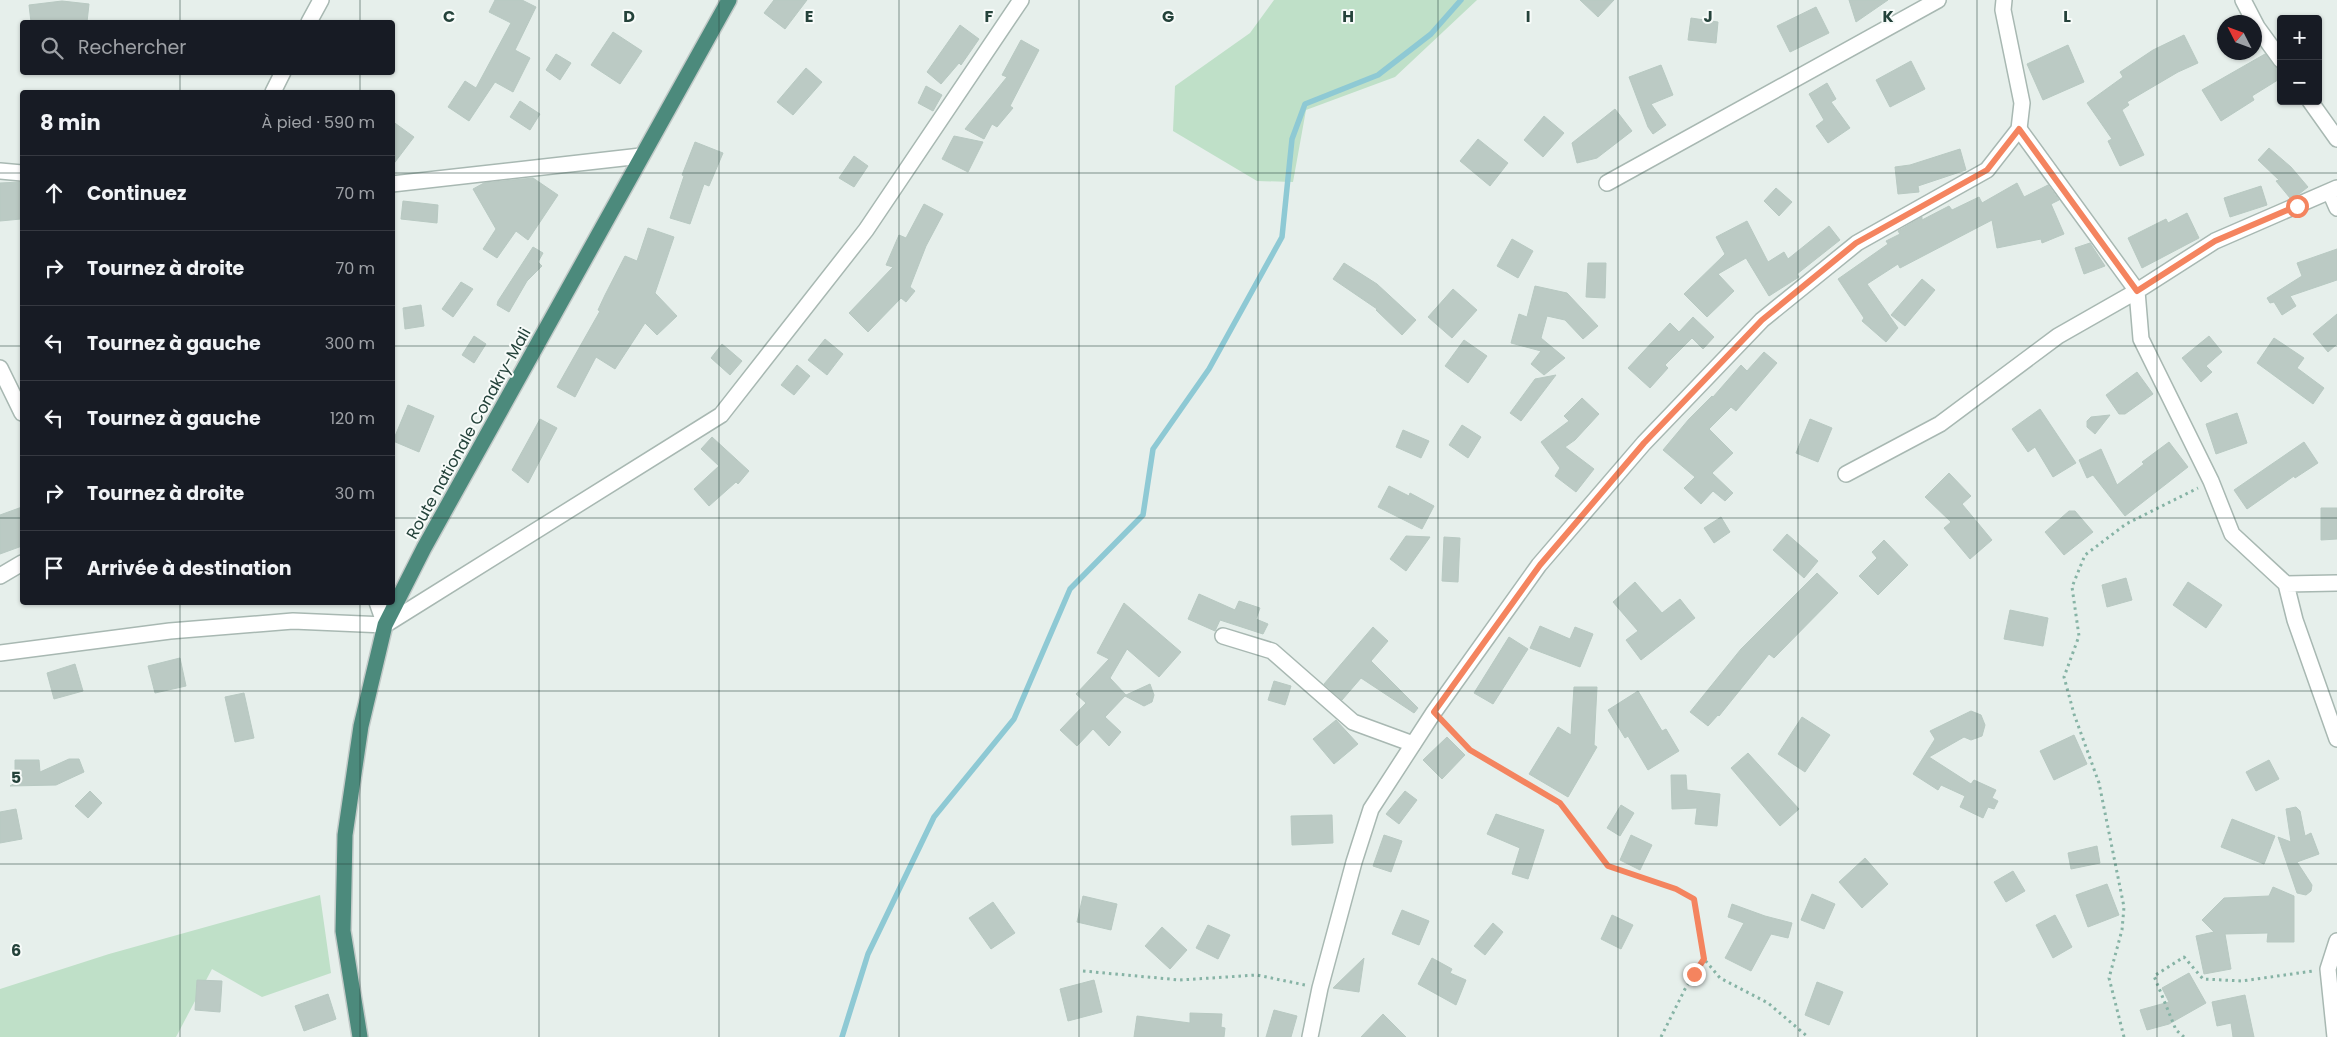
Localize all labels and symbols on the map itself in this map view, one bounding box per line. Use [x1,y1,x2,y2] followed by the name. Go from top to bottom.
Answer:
[443,5,455,28] text: C
[623,5,635,28] text: D
[805,5,813,28] text: E
[985,5,994,28] text: F
[1162,5,1174,28] text: G
[1342,5,1354,28] text: H
[1526,5,1530,28] text: I
[1703,5,1713,28] text: J
[1882,5,1894,28] text: K
[2063,5,2071,28] text: L
[2217,15,2262,60] north arrow
[2286,195,2309,218] route start
[401,323,536,543] street label: Route nationale Conakry-Mali
[11,766,21,789] text: 5
[11,939,21,962] text: 6
[1683,963,1706,986] route end

